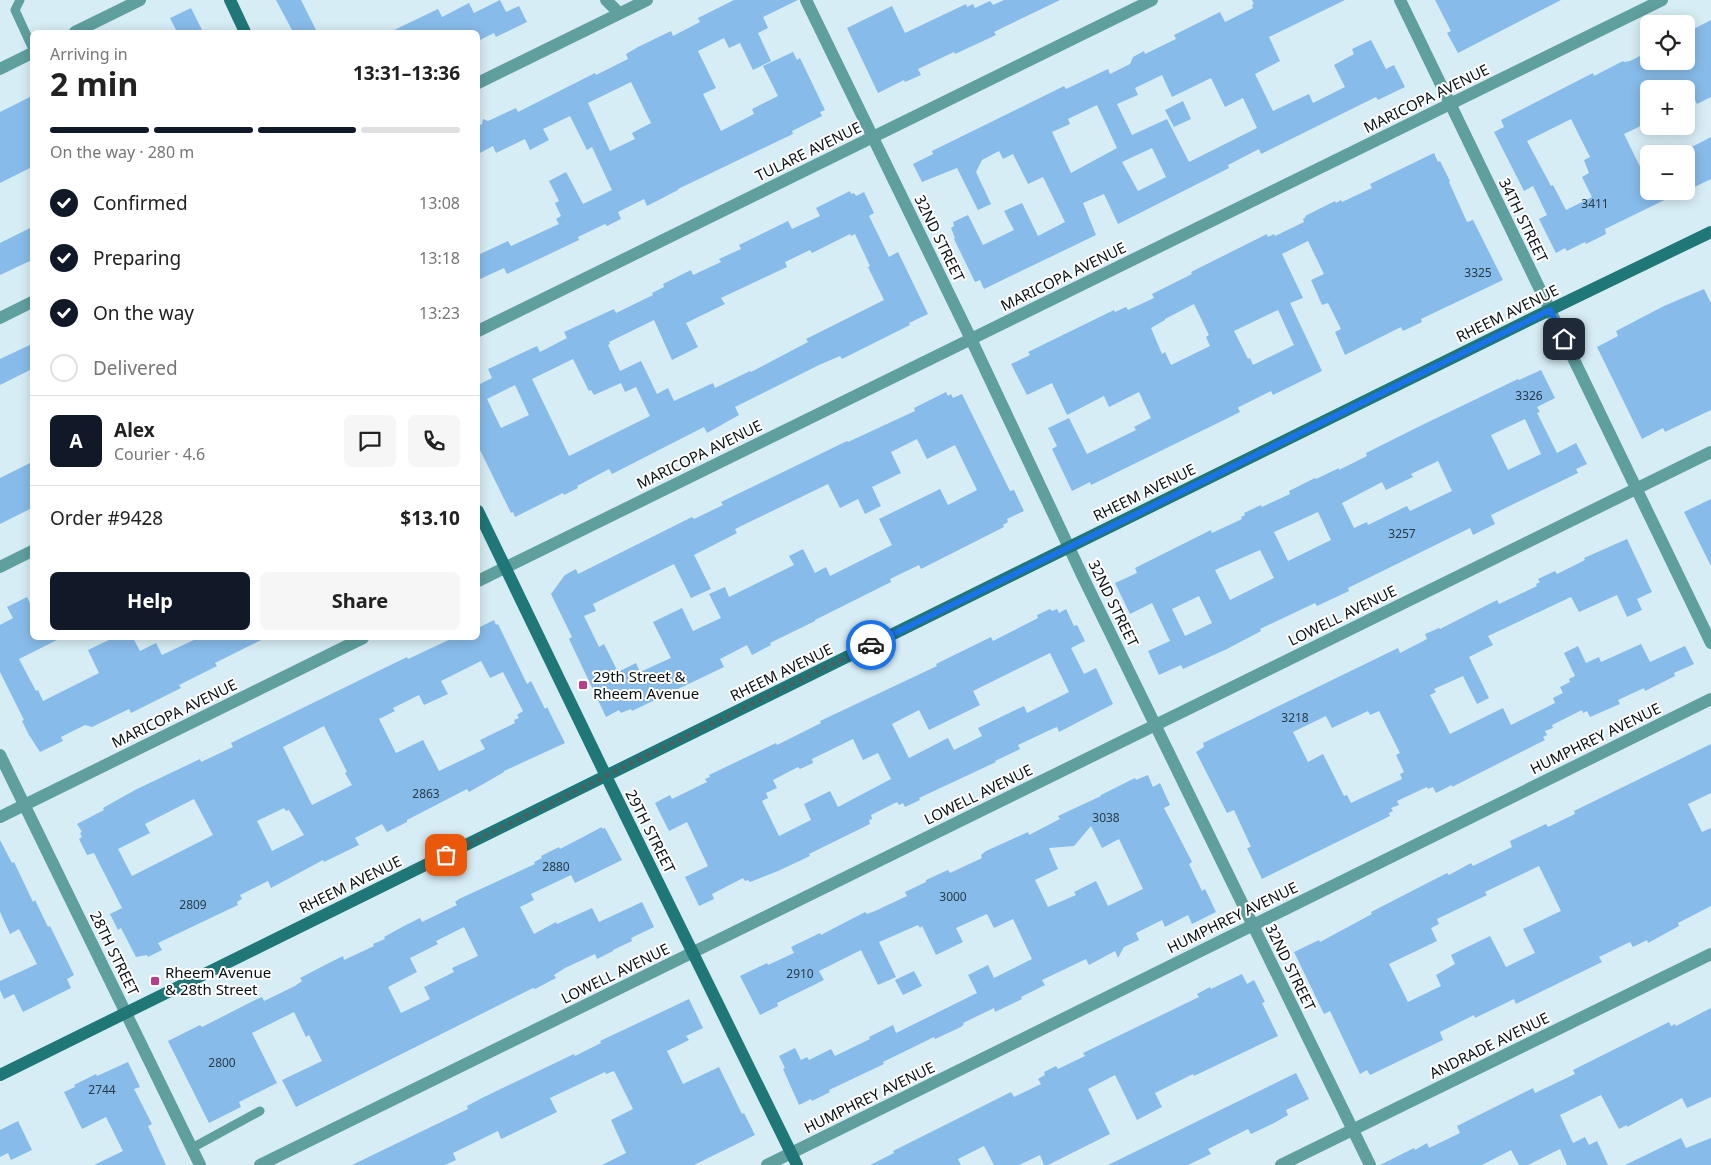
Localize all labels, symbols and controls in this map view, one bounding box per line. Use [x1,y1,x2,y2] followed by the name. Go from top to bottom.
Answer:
[1640,15,1695,200] map controls
[1640,15,1695,70] button: locate
[50,43,128,65] text: Arriving in
[1360,59,1492,137] street label: MARICOPA AVENUE
[353,60,460,86] text: 13:31–13:36
[50,62,138,105] text: 2 min
[1640,80,1695,135] button: +
[752,117,864,185] street label: TULARE AVENUE
[50,141,194,163] text: On the way · 280 m
[1640,145,1695,200] button: −
[1495,175,1553,266] street label: 34TH STREET
[50,189,78,217] icon: check
[93,190,188,216] text: Confirmed
[910,191,970,285] street label: 32ND STREET
[419,192,460,214] text: 13:08
[1581,195,1609,212] house number: 3411
[997,237,1129,315] street label: MARICOPA AVENUE
[50,244,78,272] icon: check
[93,245,181,271] text: Preparing
[419,247,460,269] text: 13:18
[1464,264,1492,281] house number: 3325
[1452,280,1562,346] street label: RHEEM AVENUE
[50,299,78,327] icon: check
[93,300,194,326] text: On the way
[419,302,460,324] text: 13:23
[1543,318,1585,360] pin
[1550,325,1578,353] icon: home
[93,355,178,381] text: Delivered
[1515,387,1543,404] house number: 3326
[344,415,396,467] button: chat
[408,415,460,467] button: phone
[633,415,765,493] street label: MARICOPA AVENUE
[114,417,155,443] text: Alex
[69,428,83,454] text: A
[114,443,205,465] text: Courier · 4.6
[1089,459,1199,525] street label: RHEEM AVENUE
[50,505,163,531] text: Order #9428
[400,505,460,531] text: $13.10
[1388,525,1416,542] house number: 3257
[1084,556,1144,650] street label: 32ND STREET
[50,572,250,630] button: Help
[260,572,460,630] button: Share
[1285,580,1399,650] street label: LOWELL AVENUE
[846,620,896,670] courier
[857,631,885,659] icon: car
[726,639,836,705] street label: RHEEM AVENUE
[593,666,699,703] place label: 29th Street & Rheem Avenue
[108,674,240,752] street label: MARICOPA AVENUE
[577,679,589,691] marker: 29th Street & Rheem Avenue
[1526,698,1664,778] street label: HUMPHREY AVENUE
[1281,709,1309,726] house number: 3218
[921,759,1035,829] street label: LOWELL AVENUE
[412,785,440,802] house number: 2863
[621,786,681,877] street label: 29TH STREET
[1092,809,1120,826] house number: 3038
[425,834,467,876] pin
[432,841,460,869] icon: bag
[295,851,405,917] street label: RHEEM AVENUE
[542,858,570,875] house number: 2880
[1163,877,1301,957] street label: HUMPHREY AVENUE
[939,888,967,905] house number: 3000
[179,896,207,913] house number: 2809
[86,908,144,999] street label: 28TH STREET
[1261,920,1321,1014] street label: 32ND STREET
[558,938,672,1008] street label: LOWELL AVENUE
[165,962,271,999] place label: Rheem Avenue & 28th Street
[786,965,814,982] house number: 2910
[149,975,161,987] marker: Rheem Avenue & 28th Street
[1426,1007,1552,1083] street label: ANDRADE AVENUE
[208,1054,236,1071] house number: 2800
[800,1057,938,1137] street label: HUMPHREY AVENUE
[88,1081,116,1098] house number: 2744

